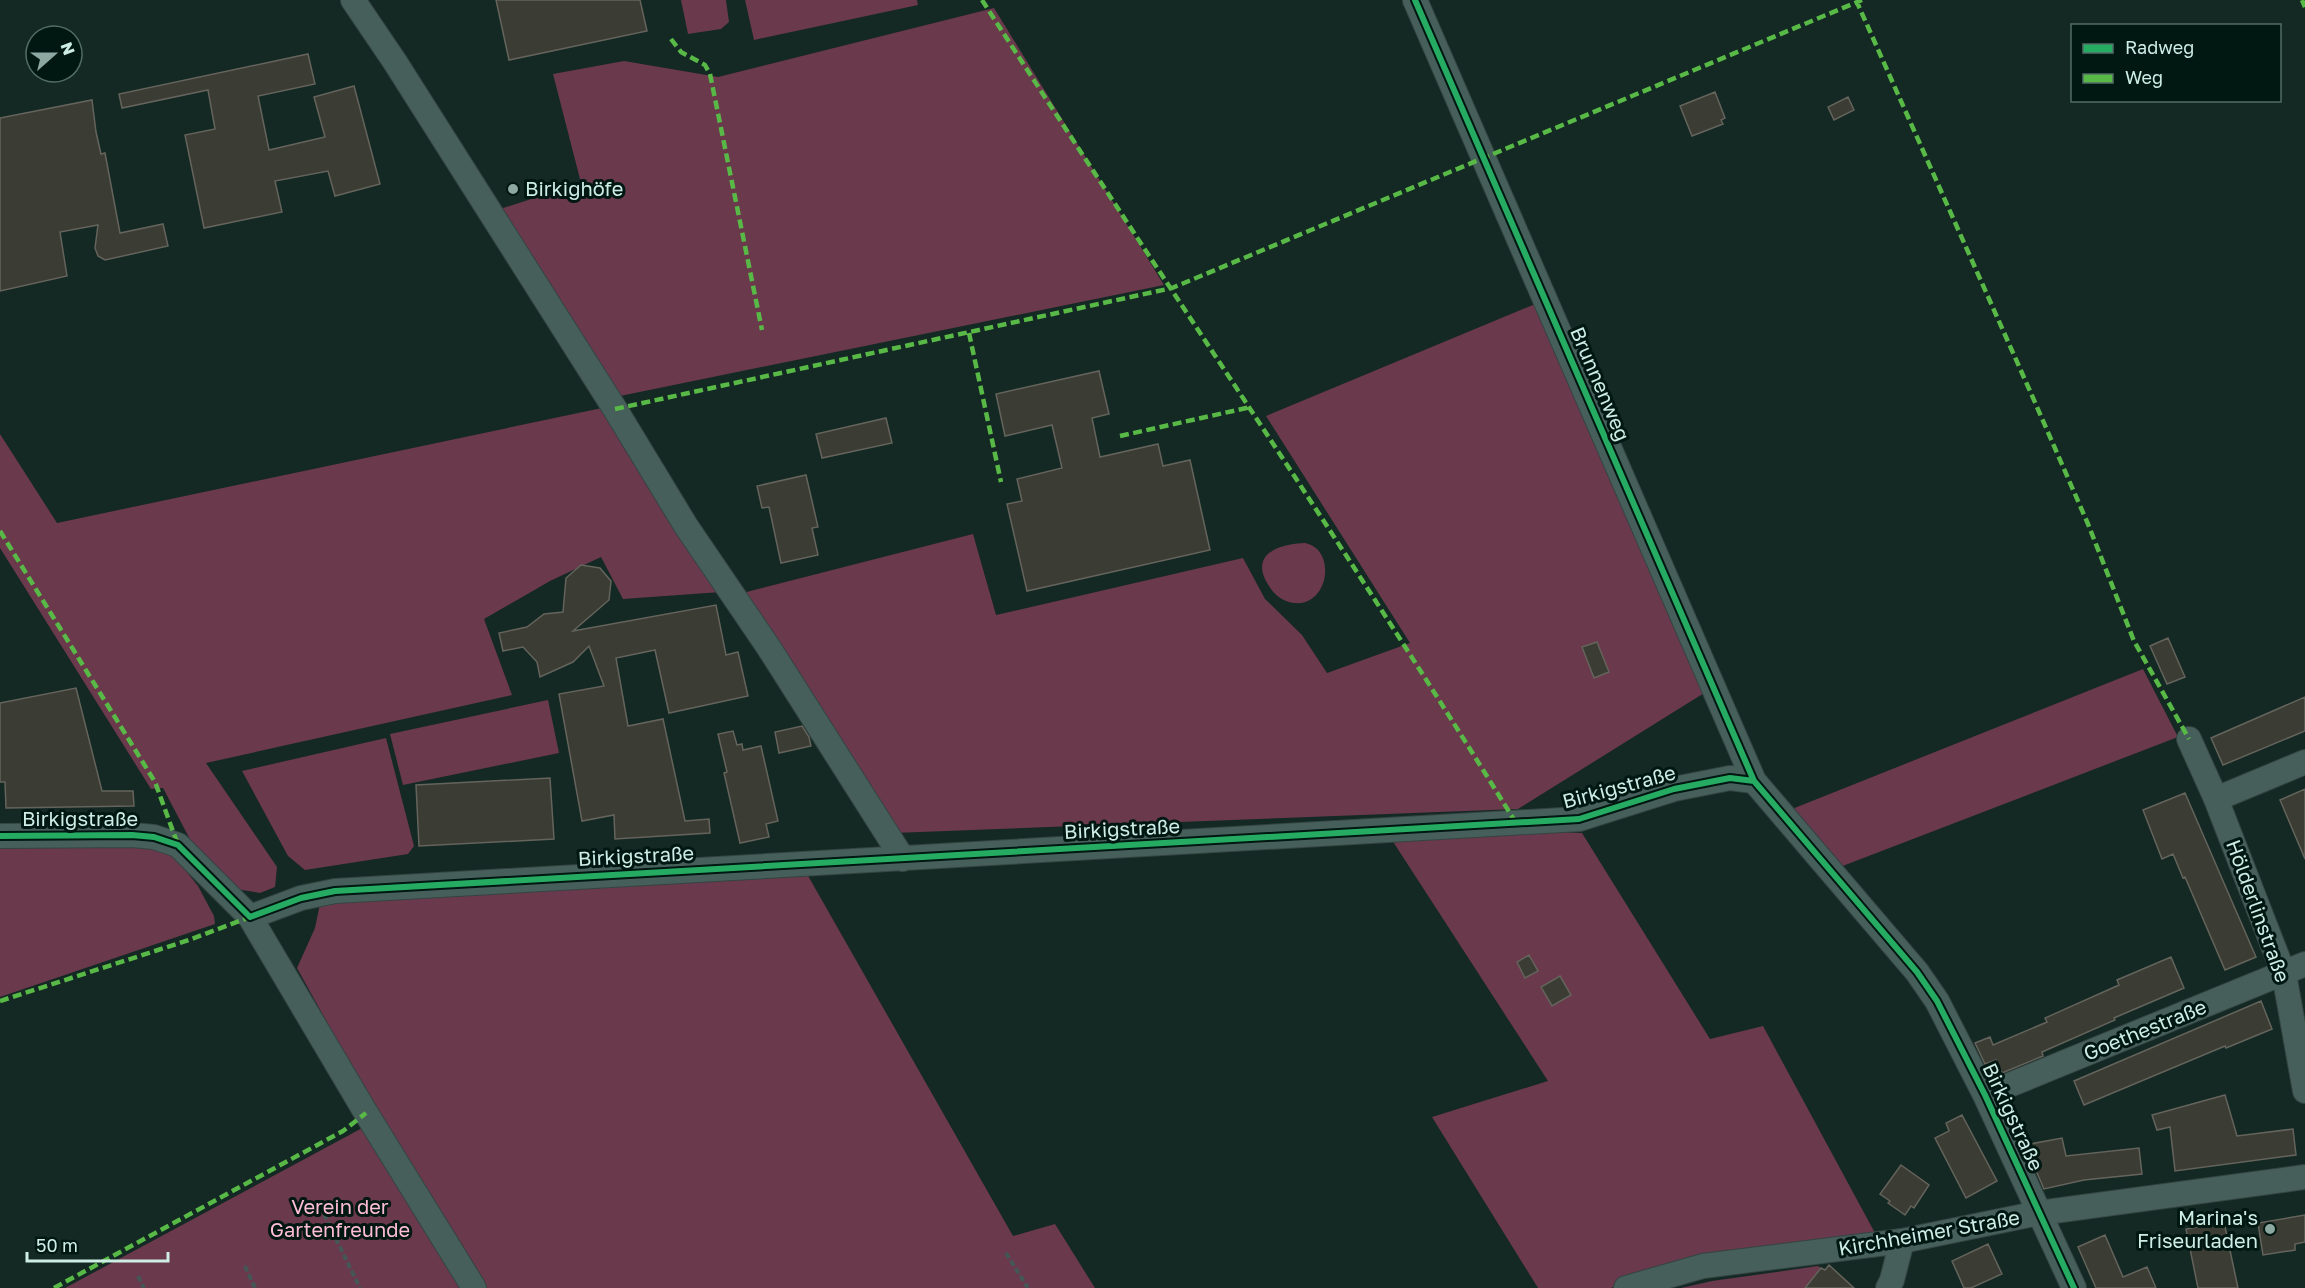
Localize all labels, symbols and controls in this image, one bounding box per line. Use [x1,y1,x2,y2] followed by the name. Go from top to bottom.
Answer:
[24,24,84,84] north arrow
[2071,24,2281,102] legend
[2125,36,2194,58] text: Radweg
[56,39,80,58] text: N
[2125,66,2163,88] text: Weg
[525,176,623,200] place label: Birkighöfe
[506,182,520,196] marker: Birkighöfe
[1566,323,1636,444] street label: Brunnenweg
[1559,759,1678,813] street label: Birkigstraße
[22,806,138,830] street label: Birkigstraße
[1063,813,1181,843] street label: Birkigstraße
[2222,836,2296,985] street label: Hölderlinstraße
[577,840,695,870] street label: Birkigstraße
[2080,994,2210,1065] street label: Goethestraße
[1978,1059,2049,1174] street label: Birkigstraße
[270,1194,410,1241] park label: Verein der Gartenfreunde
[1836,1204,2021,1260] street label: Kirchheimer Straße
[2137,1205,2258,1252] place label: Marina's Friseurladen
[2263,1222,2277,1236] marker: Marina's Friseurladen
[27,1225,168,1263] scale bar
[36,1234,78,1256] text: 50 m

